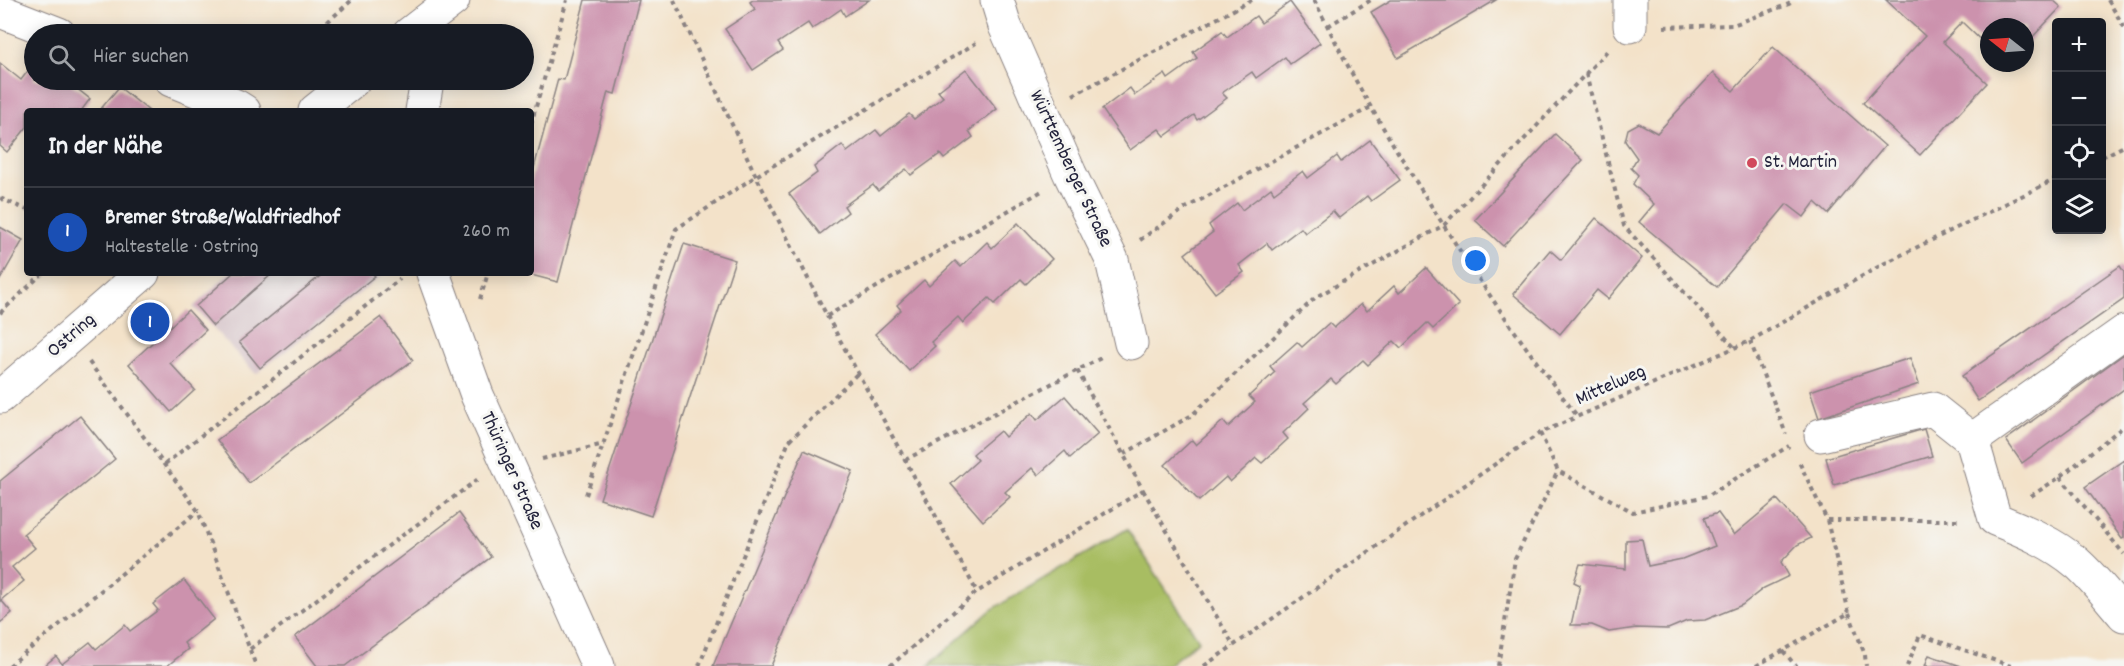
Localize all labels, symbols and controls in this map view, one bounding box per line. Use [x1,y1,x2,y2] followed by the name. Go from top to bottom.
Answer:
[1980,18,2034,72] north arrow
[2052,18,2106,234] map controls
[2052,18,2106,72] button: +
[24,24,534,90] search box
[45,41,78,74] icon: search
[93,42,189,73] text: Hier suchen
[2052,72,2106,126] button: −
[1021,86,1119,252] street label: Württemberger Straße
[2052,126,2106,180] button: locate
[48,129,162,166] text: In der Nähe
[1764,149,1837,177] place label: St. Martin
[1745,156,1759,170] marker: St. Martin
[2052,180,2106,234] button: layers
[105,203,340,234] text: Bremer Straße/Waldfriedhof
[65,218,70,246] text: 1
[462,218,510,246] text: 260 m
[105,234,259,262] text: Haltestelle · Ostring
[1461,246,1490,275] your location
[130,300,170,344] pin: 1
[42,307,102,365] street label: Ostring
[1571,358,1651,414] street label: Mittelweg
[472,407,550,535] street label: Thüringer Straße

